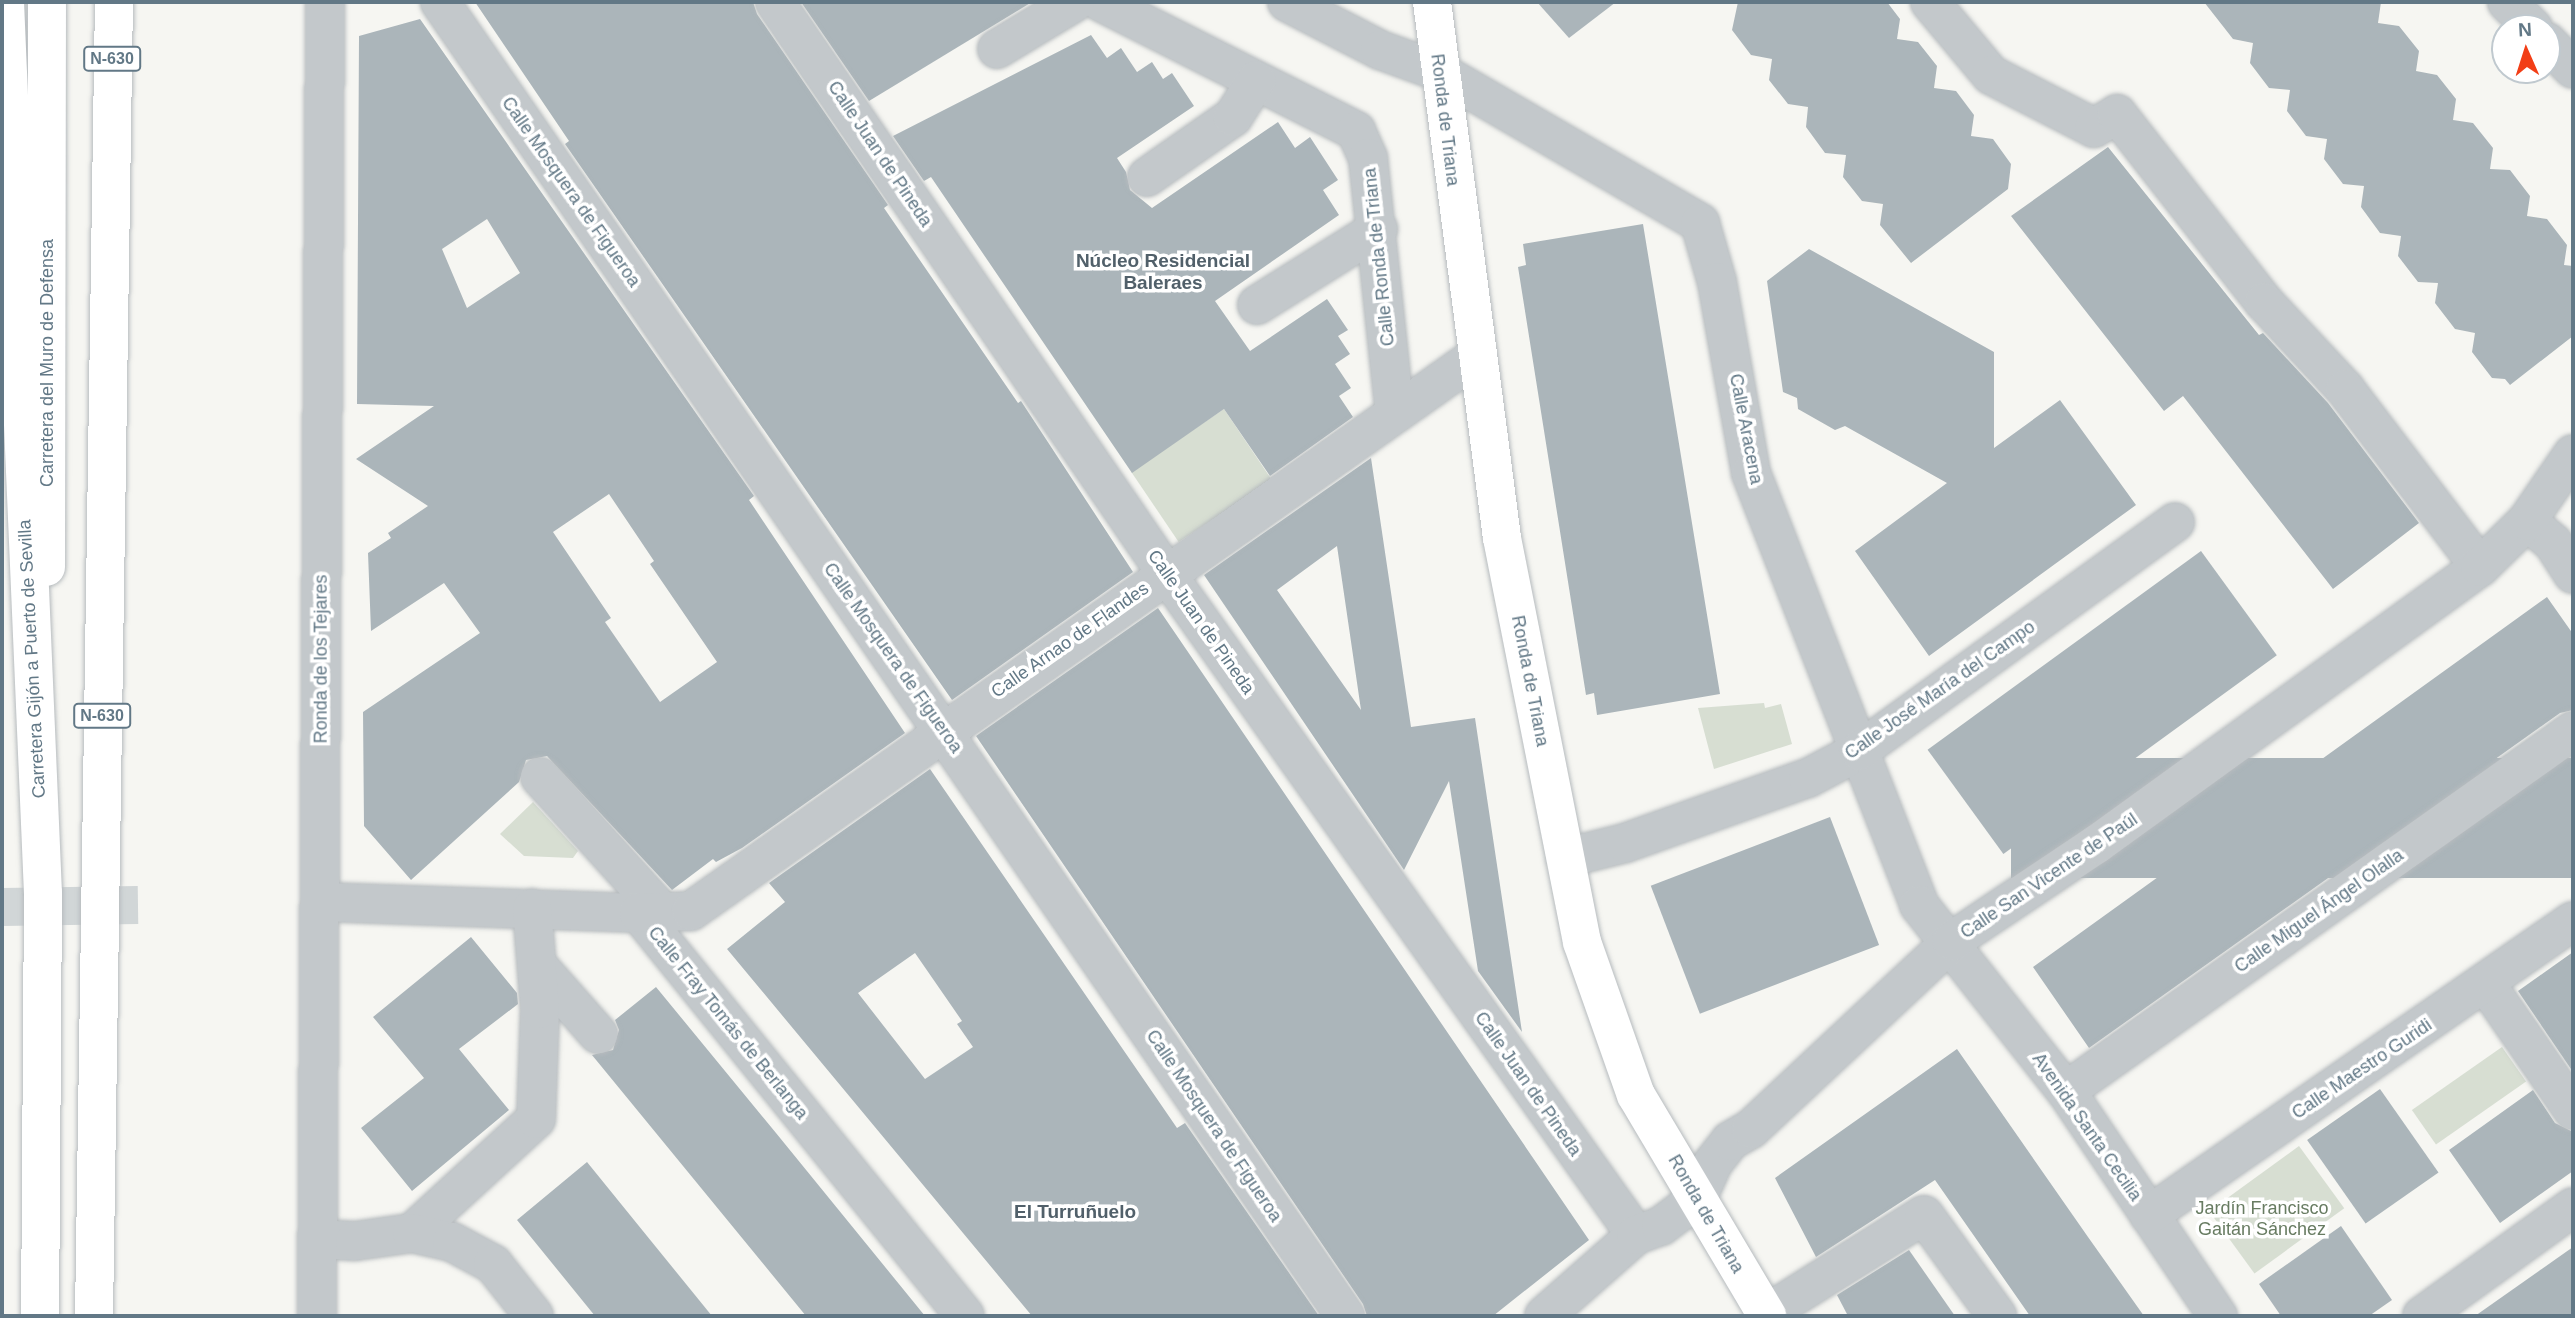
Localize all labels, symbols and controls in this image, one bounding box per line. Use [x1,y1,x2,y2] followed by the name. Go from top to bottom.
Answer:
[2491,14,2561,84] north arrow
[2518,19,2532,40] text: N
[82,46,142,72] road number: N-630
[1426,52,1464,188] street label: Ronda de Triana
[823,77,937,231] street label: Calle Juan de Pineda
[497,93,645,291] street label: Calle Mosquera de Figueroa
[1359,167,1399,347] street label: Calle Ronda de Triana
[36,239,58,487] street label: Carretera del Muro de Defensa
[1076,250,1250,294] district label: Núcleo Residencial Baleraes
[1725,371,1767,487] street label: Calle Aracena
[14,519,50,799] street label: Carretera Gijón a Puerto de Sevilla
[1143,546,1259,698] street label: Calle Juan de Pineda
[819,559,967,757] street label: Calle Mosquera de Figueroa
[310,574,332,744] street label: Ronda de los Tejares
[987,577,1153,703] street label: Calle Arnao de Flandes
[1507,613,1553,749] street label: Ronda de Triana
[1841,616,2039,764] street label: Calle José María del Campo
[72,704,132,729] road number: N-630
[1956,809,2142,943] street label: Calle San Vicente de Paúl
[2230,844,2408,978] street label: Calle Miguel Ángel Olalla
[643,922,813,1124] street label: Calle Fray Tomás de Berlanga
[1470,1008,1586,1160] street label: Calle Juan de Pineda
[2288,1014,2436,1124] street label: Calle Maestro Guridi
[1142,1026,1286,1226] street label: Calle Mosquera de Figueroa
[2028,1049,2146,1205] street label: Avenida Santa Cecilia
[1663,1151,1749,1277] street label: Ronda de Triana
[2195,1198,2329,1240] park label: Jardín Francisco Gaitán Sánchez
[1014,1201,1136,1223] district label: El Turruñuelo

